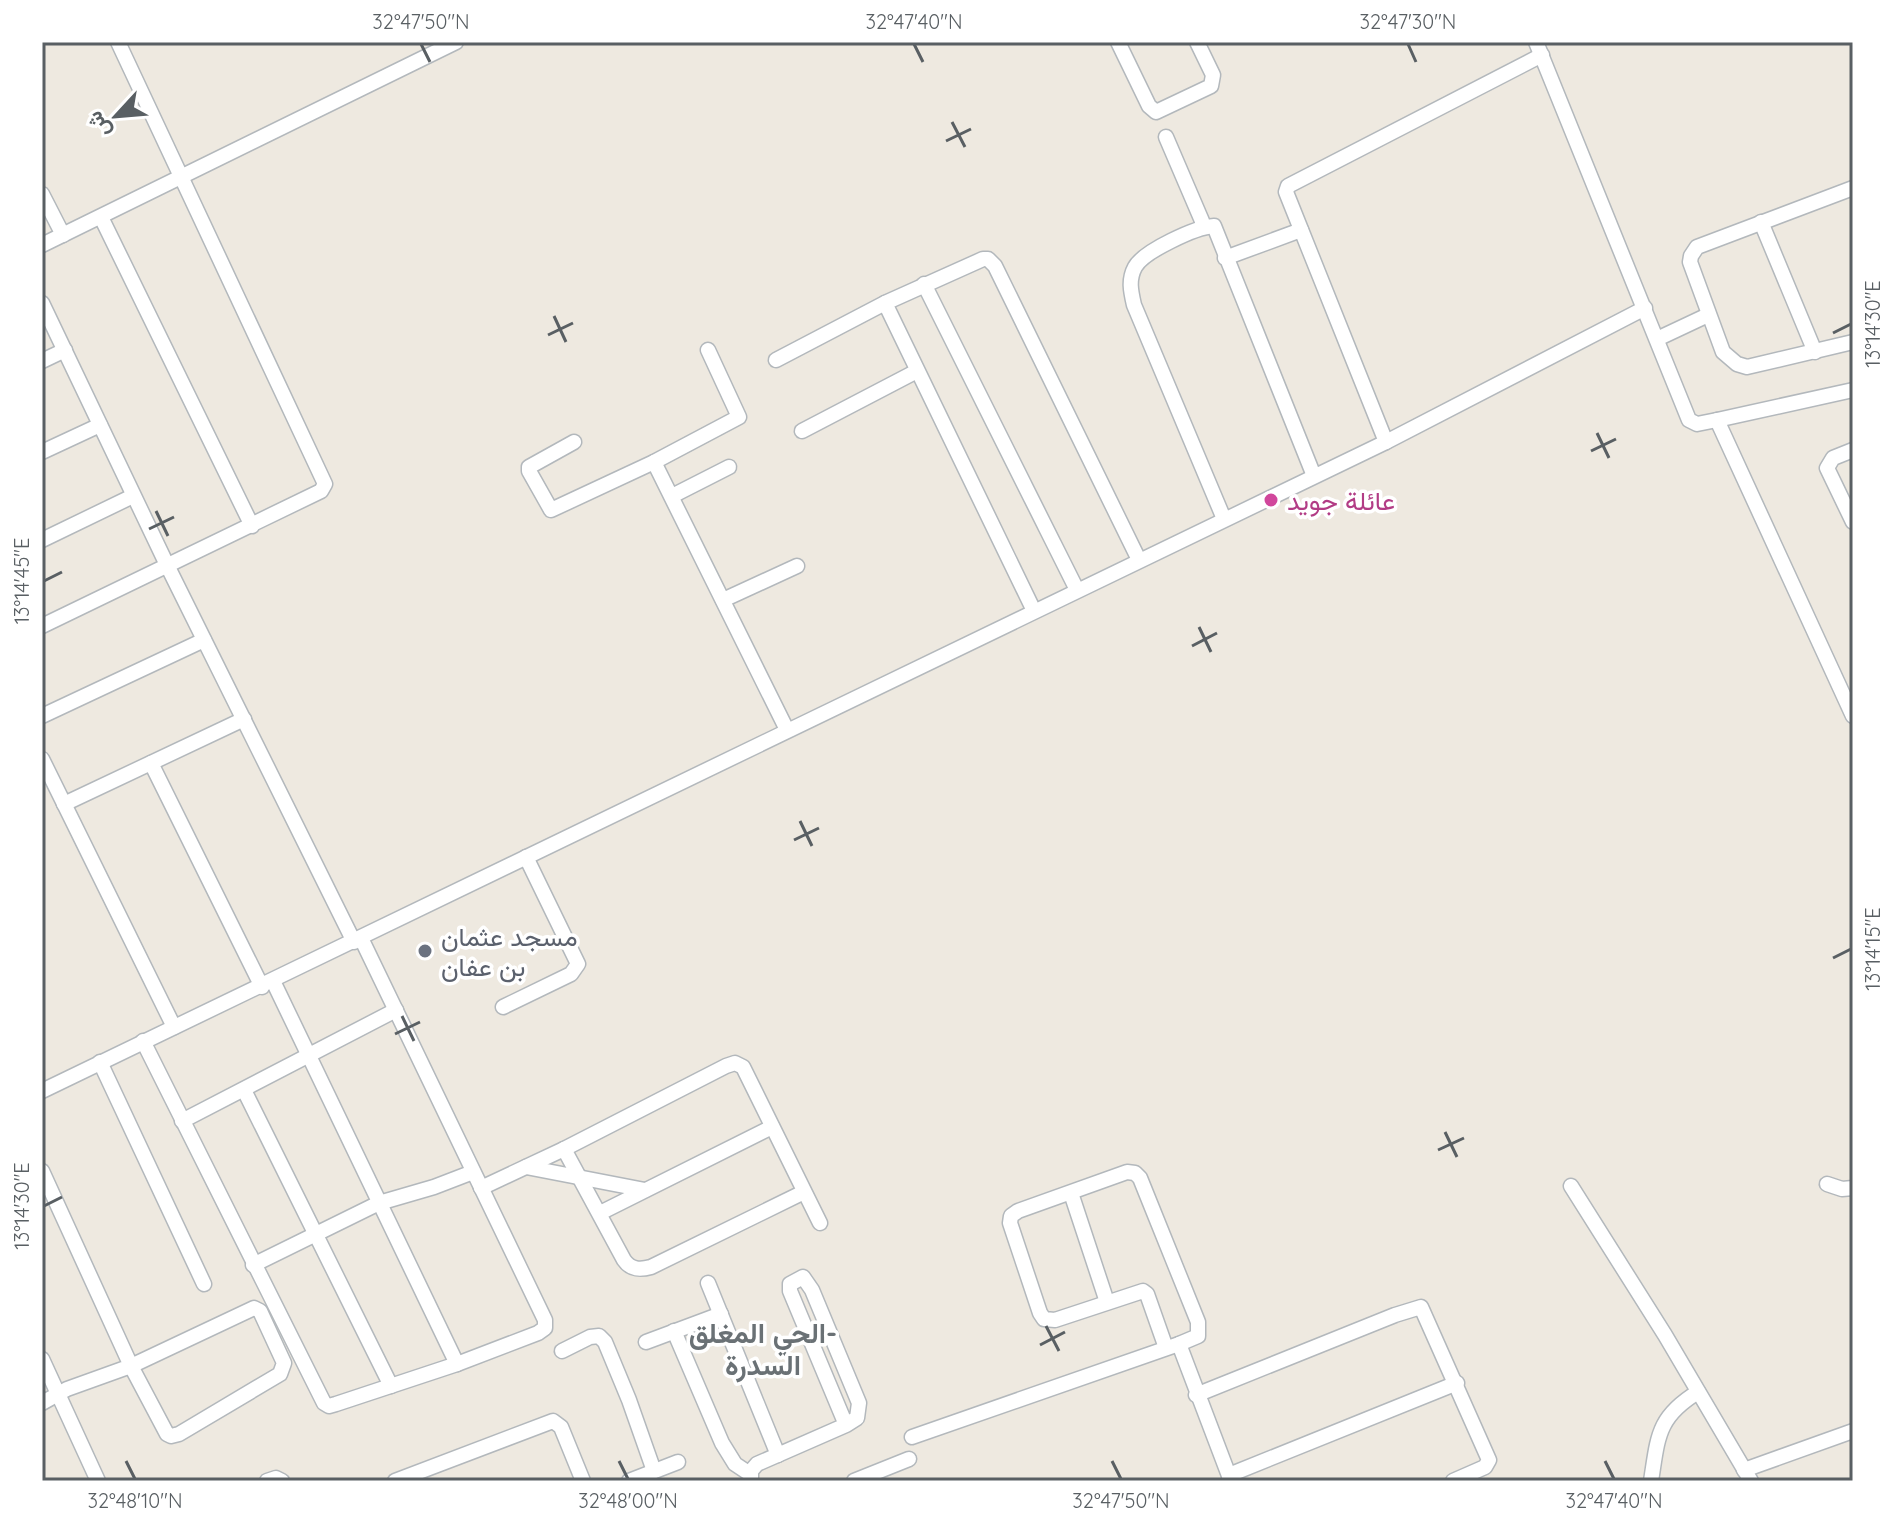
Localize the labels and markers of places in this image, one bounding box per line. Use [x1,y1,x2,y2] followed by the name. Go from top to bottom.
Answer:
[1287,484,1395,517] place label: عائلة جويد
[1262,491,1280,509] marker: عائلة جويد
[441,920,578,983] place label: مسجد عثمان بن عفان
[416,942,434,960] marker: مسجد عثمان بن عفان

